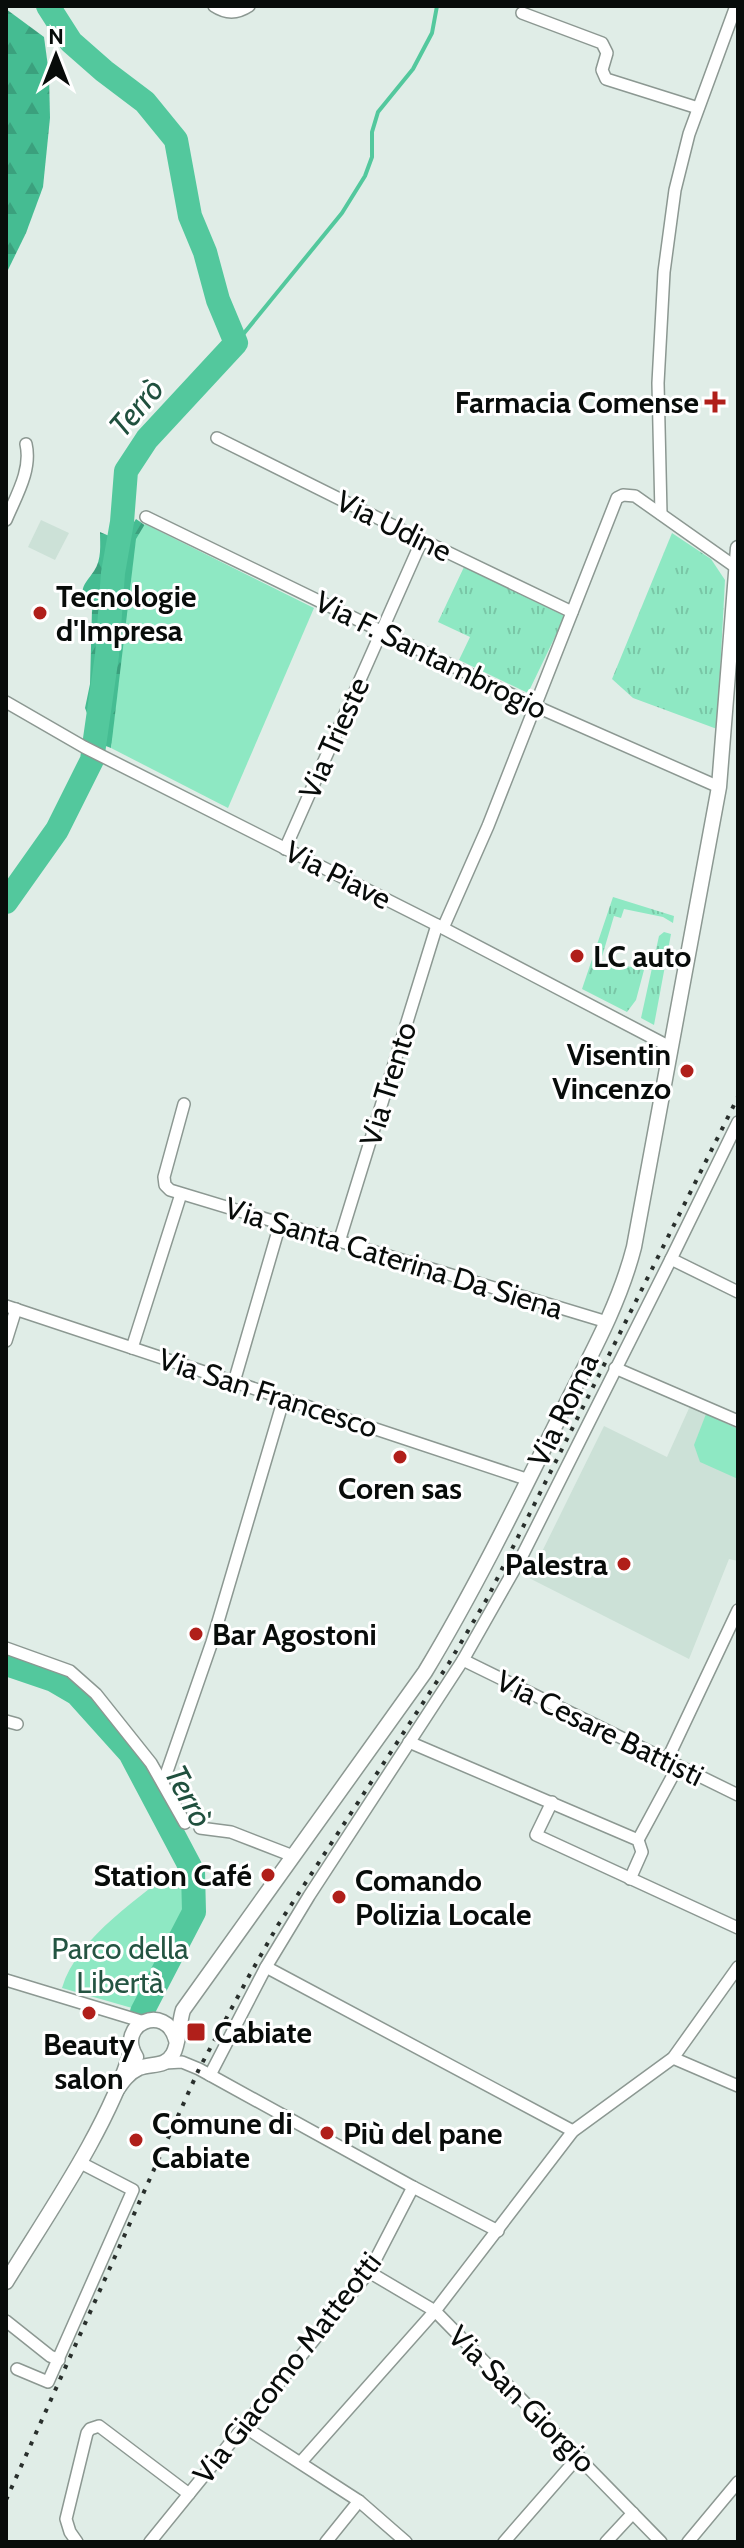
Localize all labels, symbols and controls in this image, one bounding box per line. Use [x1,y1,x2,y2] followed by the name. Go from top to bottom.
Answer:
[16,16,96,96] north arrow
[48,23,64,50] text: N
[100,370,172,444] water label: Terrò
[455,384,699,421] place label: Farmacia Comense
[706,393,724,411] marker: Farmacia Comense
[330,482,458,570] street label: Via Udine
[56,578,196,649] place label: Tecnologie d'Impresa
[309,583,553,727] street label: Via F. Santambrogio
[31,604,49,622] marker: Tecnologie d'Impresa
[291,671,377,805] street label: Via Trieste
[279,833,397,917] street label: Via Piave
[593,938,691,975] place label: LC auto
[568,947,586,965] marker: LC auto
[352,1017,424,1151] street label: Via Trento
[552,1036,671,1107] place label: Visentin Vincenzo
[678,1062,696,1080] marker: Visentin Vincenzo
[221,1189,568,1327] street label: Via Santa Caterina Da Siena
[154,1340,382,1446] street label: Via San Francesco
[520,1347,607,1473] street label: Via Roma
[391,1448,409,1466] marker: Coren sas
[338,1470,462,1507] place label: Coren sas
[505,1546,608,1583] place label: Palestra
[615,1555,633,1573] marker: Palestra
[212,1616,377,1653] place label: Bar Agostoni
[187,1625,205,1643] marker: Bar Agostoni
[490,1662,710,1794] street label: Via Cesare Battisti
[157,1758,221,1834] water label: Terrò
[93,1857,252,1894] place label: Station Café
[355,1862,531,1933] place label: Comando Polizia Locale
[259,1866,277,1884] marker: Station Café
[330,1888,348,1906] marker: Comando Polizia Locale
[51,1930,189,2001] park label: Parco della Libertà
[80,2004,98,2022] marker: Beauty salon
[214,2014,312,2051] place label: Cabiate
[185,2021,207,2043] marker: Cabiate
[43,2026,136,2097] place label: Beauty salon
[152,2105,293,2176] place label: Comune di Cabiate
[343,2115,503,2152] place label: Più del pane
[318,2124,336,2142] marker: Più del pane
[127,2131,145,2149] marker: Comune di Cabiate
[185,2245,389,2491] street label: Via Giacomo Matteotti
[441,2318,603,2480] street label: Via San Giorgio

